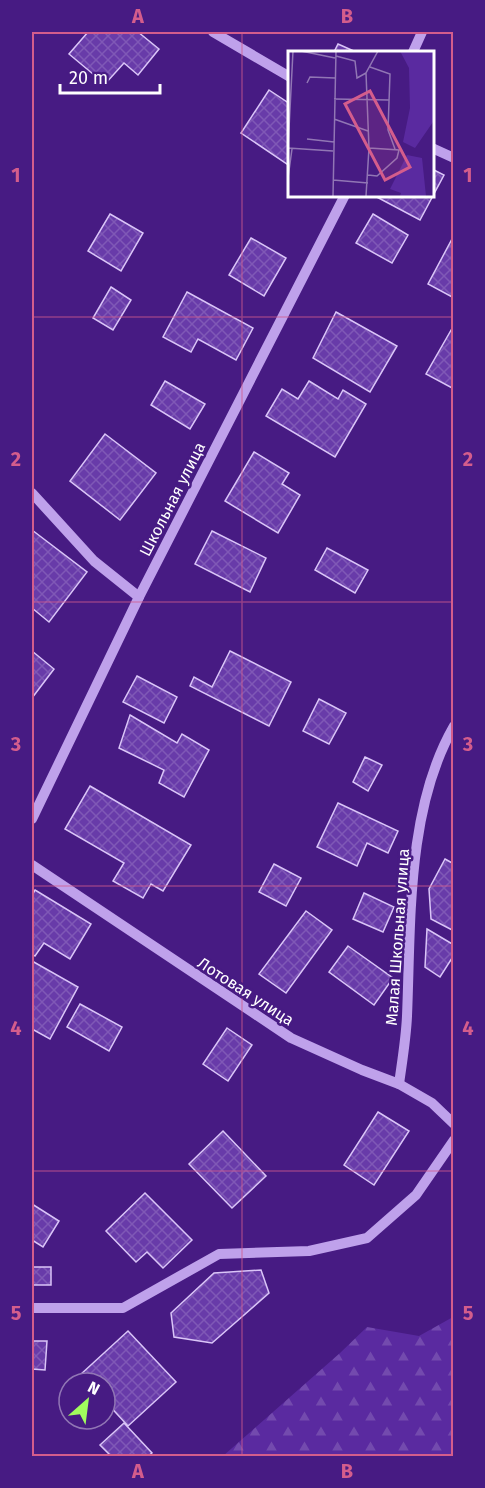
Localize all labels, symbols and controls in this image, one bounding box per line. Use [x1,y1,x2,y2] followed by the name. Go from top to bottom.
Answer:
[131,4,145,28] text: A
[341,4,353,28] text: B
[288,51,434,196] inset map
[60,57,160,95] scale bar
[69,67,108,89] text: 20 m
[11,163,21,187] text: 1
[463,163,473,187] text: 1
[136,439,209,559] street label: Школьная улица
[11,447,21,471] text: 2
[463,447,473,471] text: 2
[10,732,21,756] text: 3
[462,732,473,756] text: 3
[382,848,413,1026] street label: Малая Школьная улица
[194,953,297,1030] street label: Лотовая улица
[10,1016,22,1040] text: 4
[462,1016,474,1040] text: 4
[11,1301,22,1325] text: 5
[463,1301,474,1325] text: 5
[57,1371,117,1431] north arrow
[85,1377,103,1399] text: N
[131,1459,145,1483] text: A
[341,1459,353,1483] text: B

